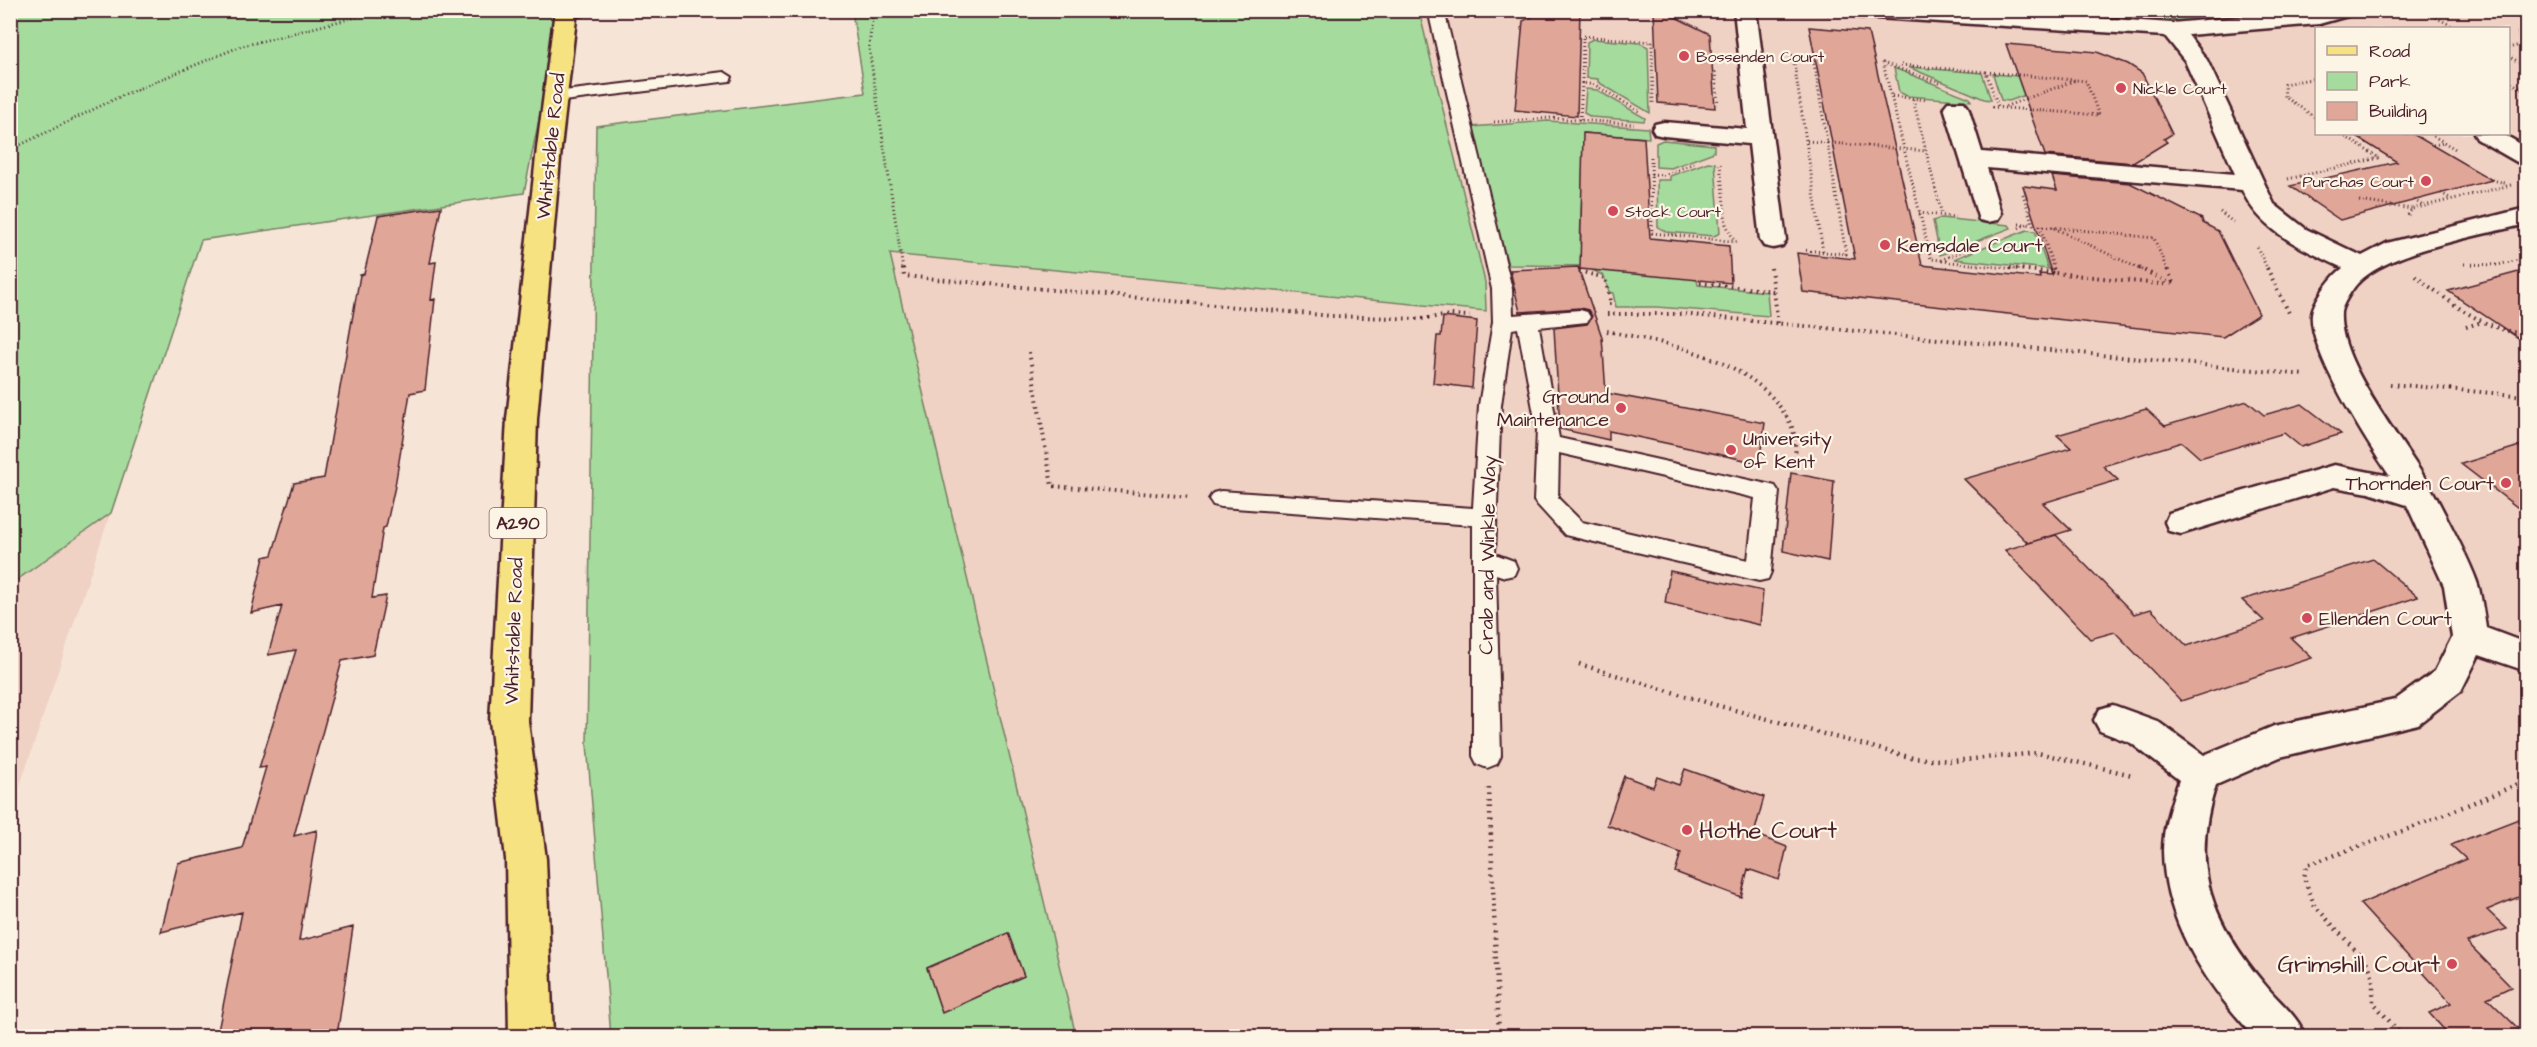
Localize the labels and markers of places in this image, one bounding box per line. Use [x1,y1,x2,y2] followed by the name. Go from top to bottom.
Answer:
[1696,46,1825,68] place label: Bossenden Court
[1677,49,1691,63] marker: Bossenden Court
[2133,78,2227,100] place label: Nickle Court
[2114,81,2128,95] marker: Nickle Court
[2302,171,2415,193] place label: Purchas Court
[2419,174,2433,188] marker: Purchas Court
[1625,201,1721,223] place label: Stock Court
[1606,204,1620,218] marker: Stock Court
[1897,232,2043,260] place label: Kemsdale Court
[1878,238,1892,252] marker: Kemsdale Court
[1497,383,1609,434] place label: Ground Maintenance
[1614,401,1628,415] marker: Ground Maintenance
[1743,425,1832,476] place label: University of Kent
[1724,443,1738,457] marker: University of Kent
[2346,470,2494,498] place label: Thornden Court
[2499,476,2513,490] marker: Thornden Court
[2319,605,2452,633] place label: Ellenden Court
[2300,611,2314,625] marker: Ellenden Court
[1699,814,1837,848] place label: Hothe Court
[1680,823,1694,837] marker: Hothe Court
[2277,948,2440,982] place label: Grimshill Court
[2445,957,2459,971] marker: Grimshill Court

